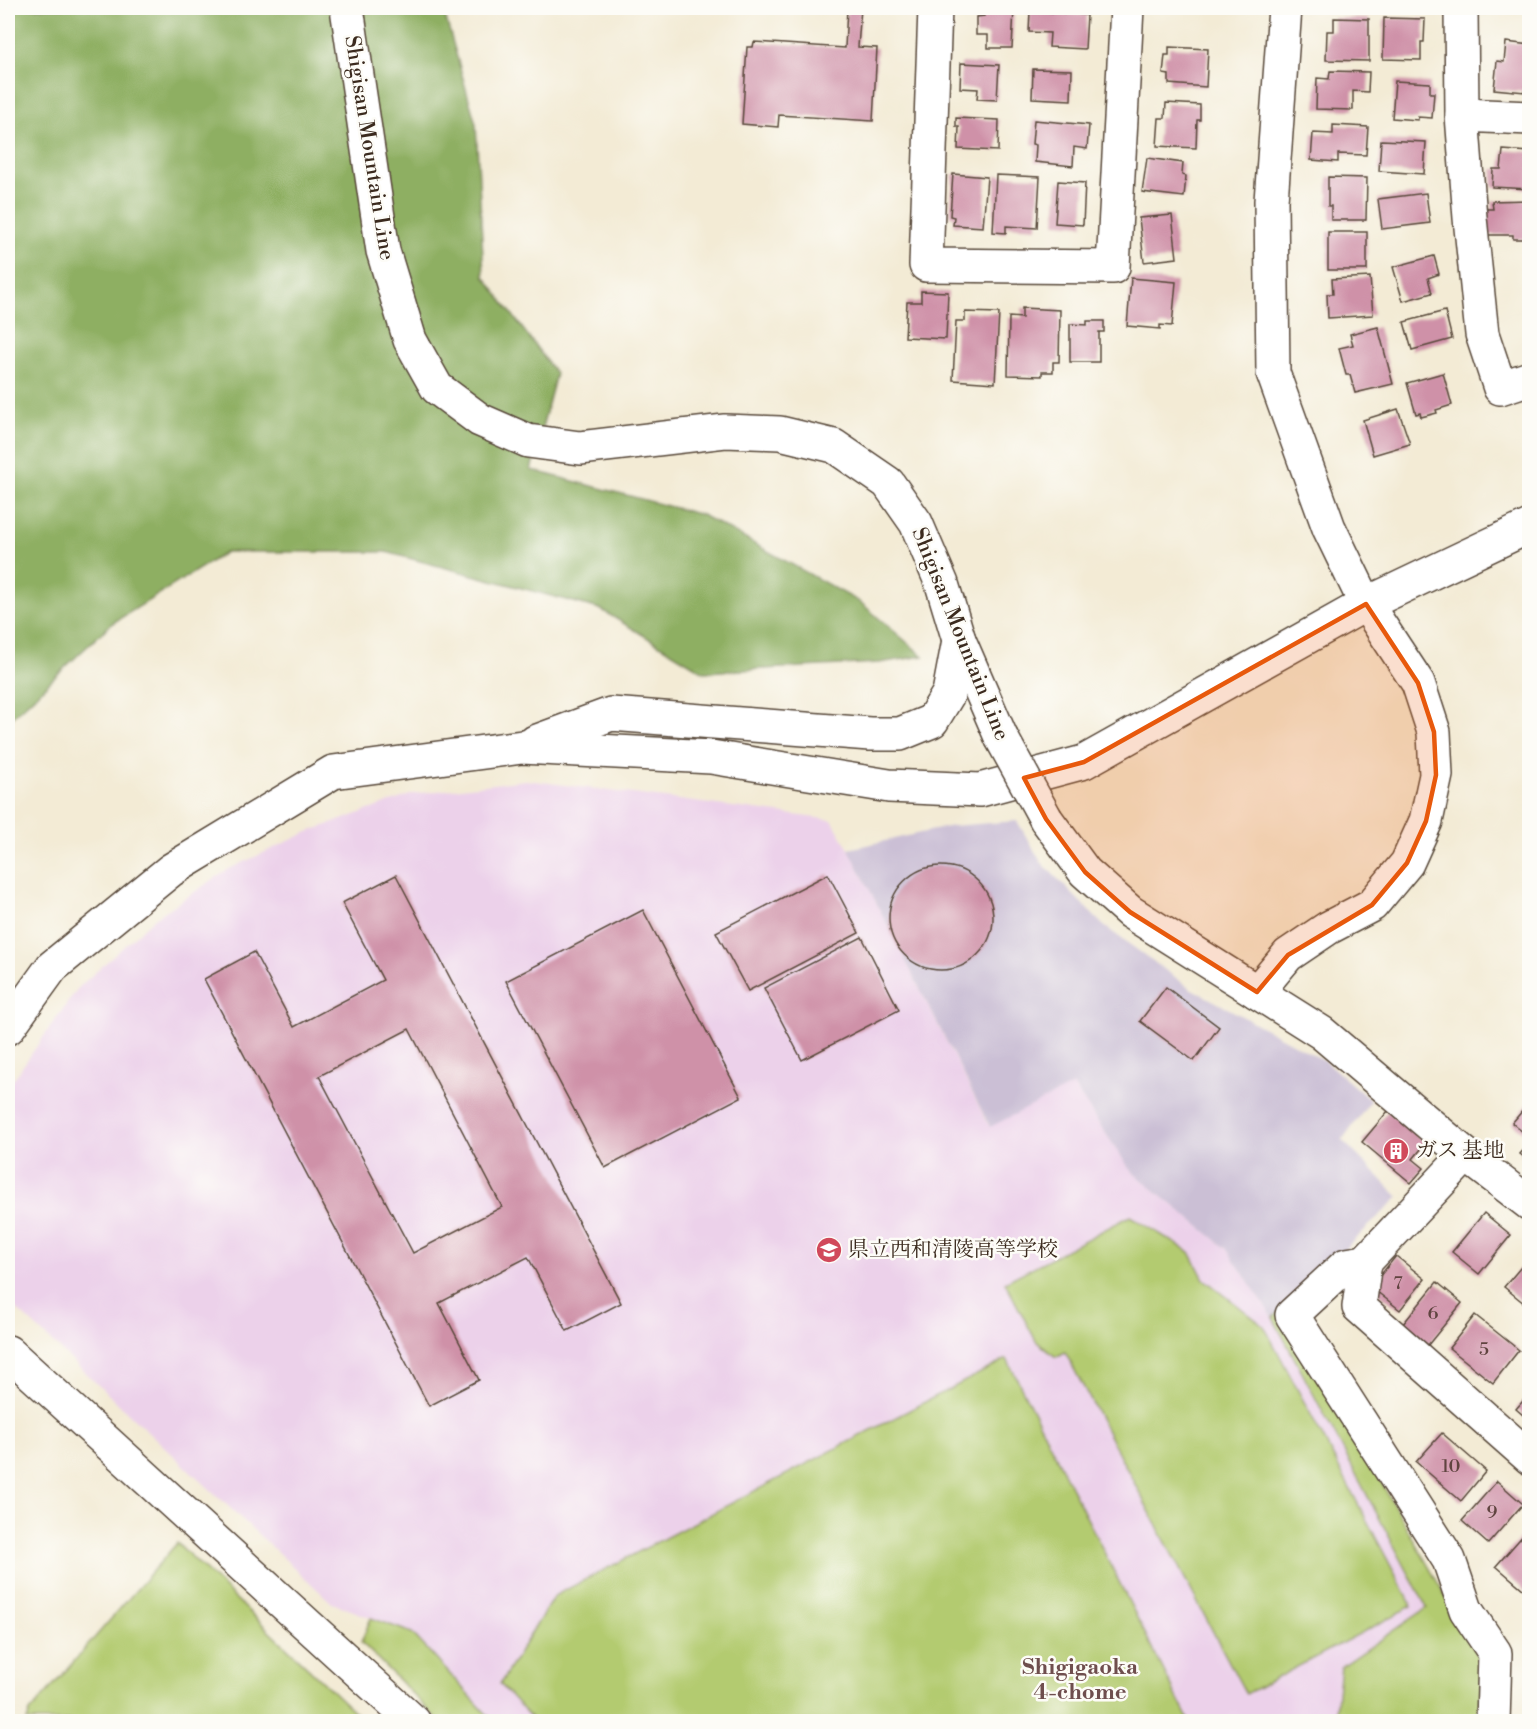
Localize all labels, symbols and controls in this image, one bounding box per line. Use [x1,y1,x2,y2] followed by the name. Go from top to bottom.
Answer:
[338,34,400,262] street label: Shigisan Mountain Line
[905,524,1015,744] street label: Shigisan Mountain Line
[1381,1136,1411,1166] building icon: ガス 基地
[1416,1138,1504,1164] place label: ガス 基地
[814,1235,844,1265] school or university icon: 県立西和清陵高等学校
[848,1237,1058,1263] place label: 県立西和清陵高等学校
[1393,1272,1403,1295] house number: 7
[1428,1302,1439,1325] house number: 6
[1479,1338,1489,1361] house number: 5
[1441,1455,1461,1478] house number: 10
[1487,1501,1498,1524] house number: 9
[1022,1654,1139,1706] district label: Shigigaoka 4-chome

